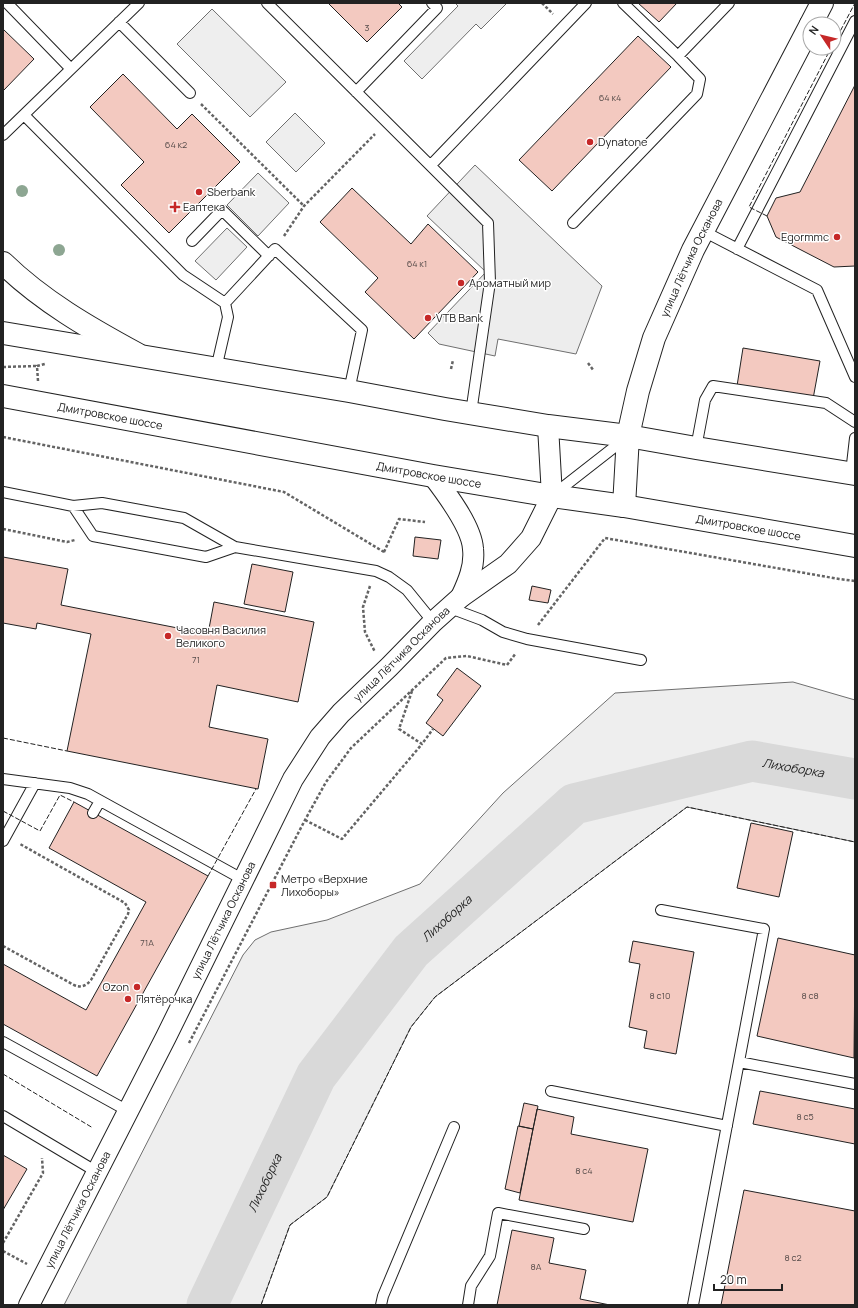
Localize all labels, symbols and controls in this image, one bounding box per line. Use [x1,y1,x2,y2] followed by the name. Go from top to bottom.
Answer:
[802,16,842,56] north arrow
[365,21,370,34] house number: 3
[805,22,822,38] text: N
[599,91,621,104] house number: 64 к4
[598,134,648,149] place label: Dynatone
[585,137,595,147] marker: Dynatone
[165,138,187,151] house number: 64 к2
[207,184,256,199] place label: Sberbank
[194,187,204,197] marker: Sberbank
[656,196,726,319] street label: улица Лётчика Осканова
[183,199,225,214] place label: Еаптека
[170,202,180,212] marker: Еаптека
[781,229,829,244] place label: Egormmc
[832,232,842,242] marker: Egormmc
[407,257,427,270] house number: 64 к1
[469,275,551,290] place label: Ароматный мир
[456,278,466,288] marker: Ароматный мир
[436,310,484,325] place label: VTB Bank
[423,313,433,323] marker: VTB Bank
[57,398,164,433] street label: Дмитровское шоссе
[375,458,483,491] street label: Дмитровское шоссе
[695,511,803,544] street label: Дмитровское шоссе
[350,603,453,704] street label: улица Лётчика Осканова
[176,622,266,650] place label: Часовня Василия Великого
[163,631,173,641] marker: Часовня Василия Великого
[192,653,200,666] house number: 71
[761,754,827,782] water label: Лихоборка
[188,859,258,982] street label: улица Лётчика Осканова
[281,871,368,899] place label: Метро «Верхние Лихоборы»
[268,880,278,890] marker: Метро «Верхние Лихоборы»
[418,890,476,945] water label: Лихоборка
[140,936,154,949] house number: 71А
[103,979,129,994] place label: Ozon
[132,982,142,992] marker: Ozon
[649,989,671,1002] house number: 8 с10
[801,989,819,1002] house number: 8 с8
[136,991,192,1006] place label: Пятёрочка
[123,994,133,1004] marker: Пятёрочка
[796,1110,814,1123] house number: 8 с5
[41,1148,113,1271] street label: улица Лётчика Осканова
[244,1150,286,1215] water label: Лихоборка
[575,1164,593,1177] house number: 8 с4
[784,1251,802,1264] house number: 8 с2
[531,1260,542,1273] house number: 8А
[714,1266,782,1292] scale bar
[720,1271,747,1288] text: 20 m

